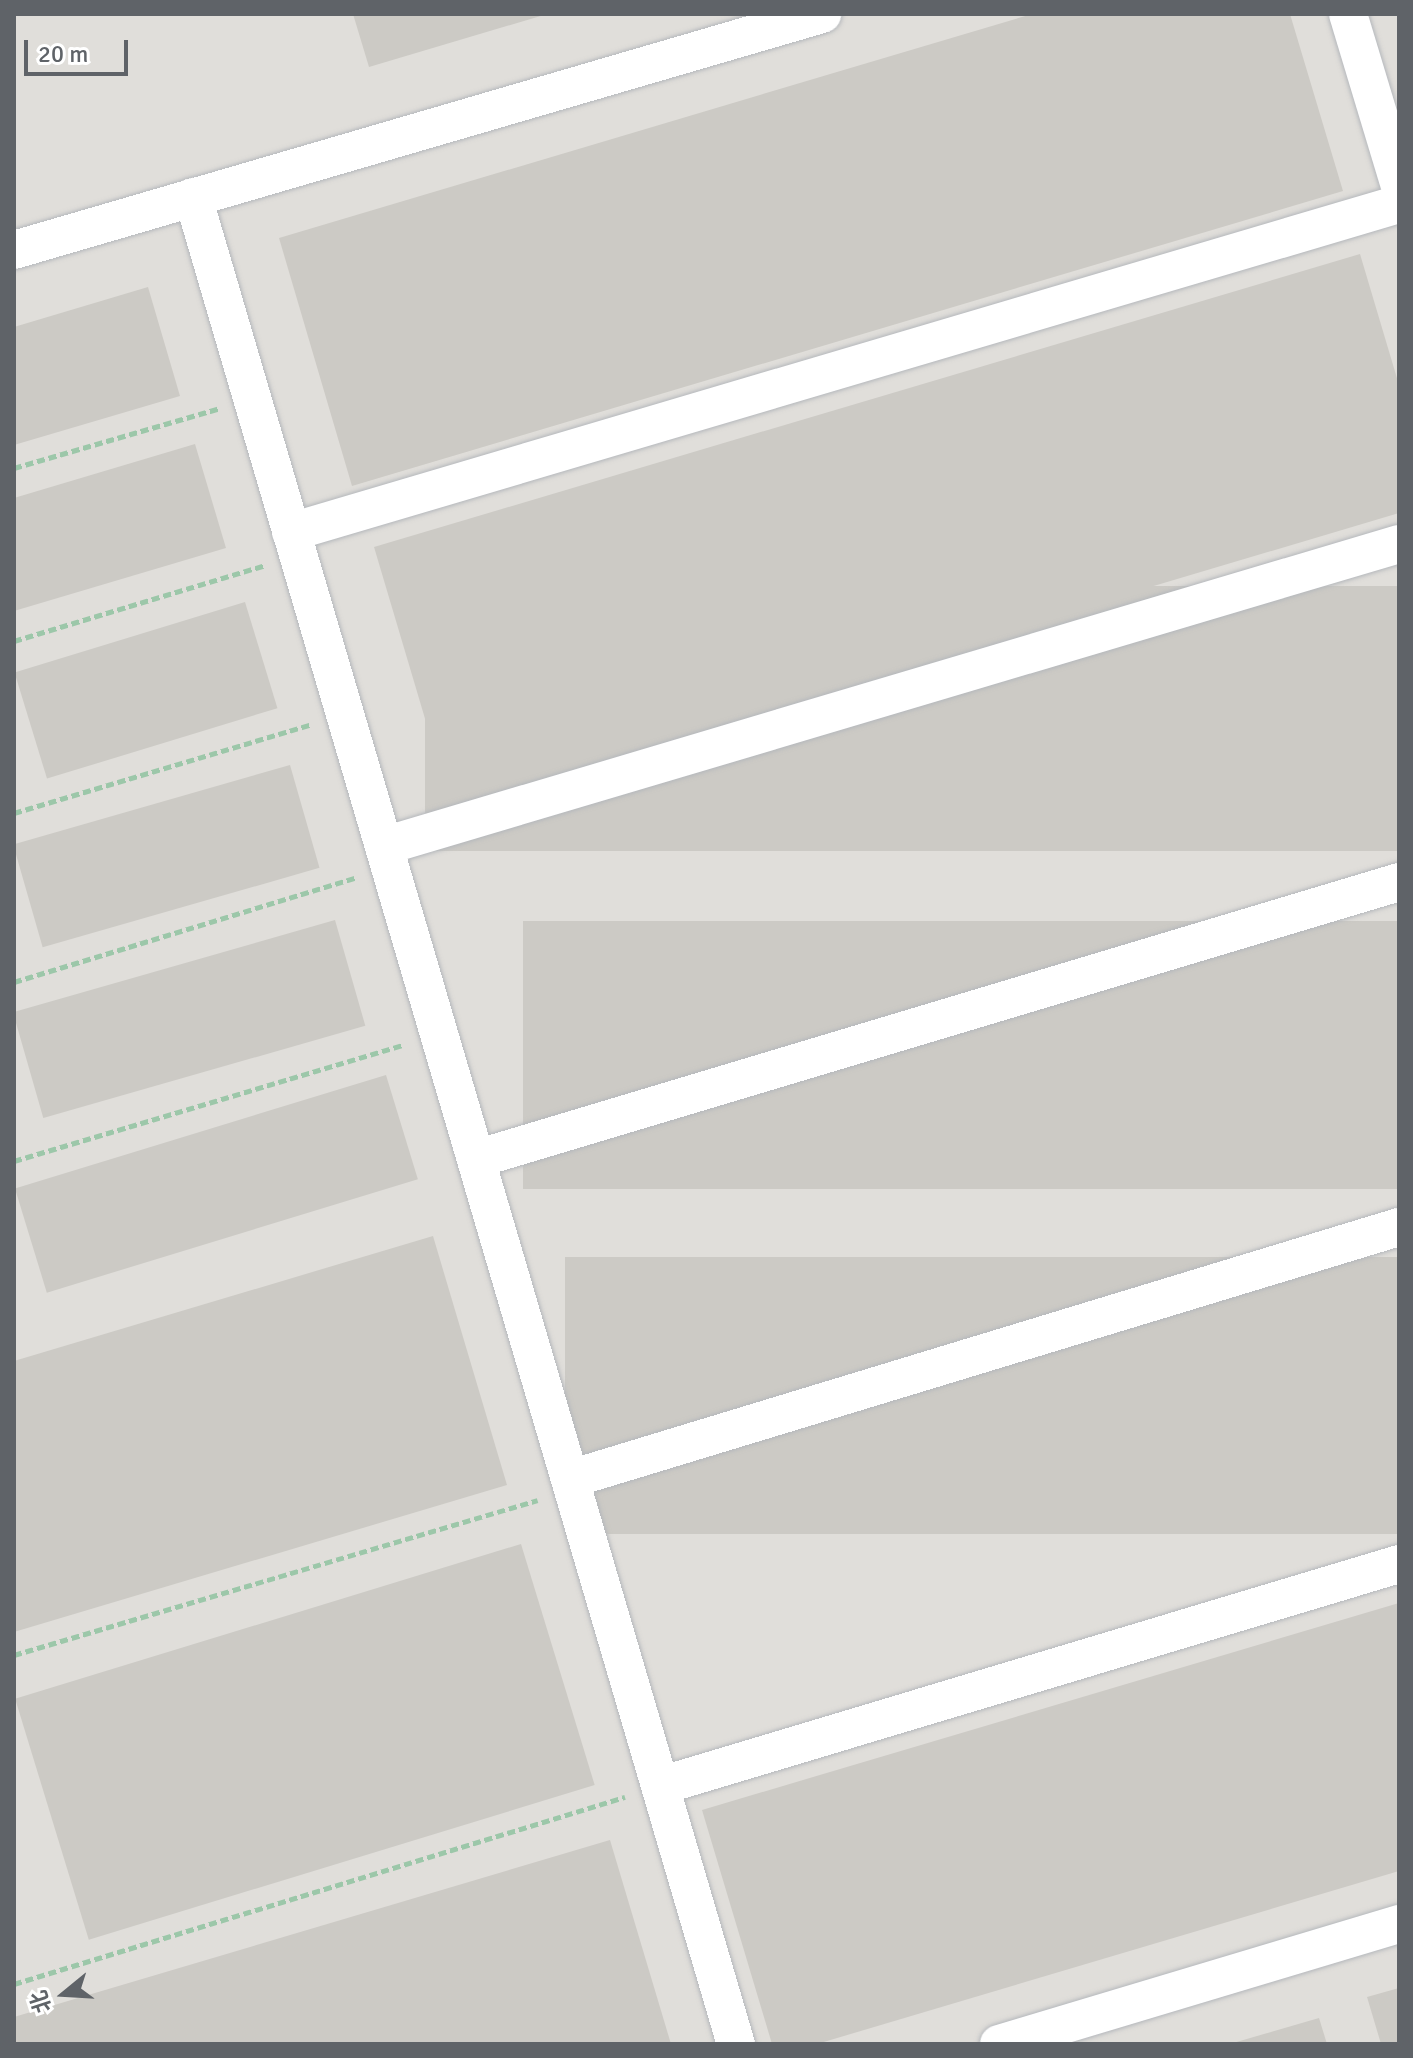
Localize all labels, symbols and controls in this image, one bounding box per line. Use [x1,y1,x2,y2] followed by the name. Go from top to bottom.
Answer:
[28,24,132,74] scale bar
[38,39,88,69] text: 20 m
[24,1954,104,2034] north arrow
[24,1987,57,2016] text: 北

